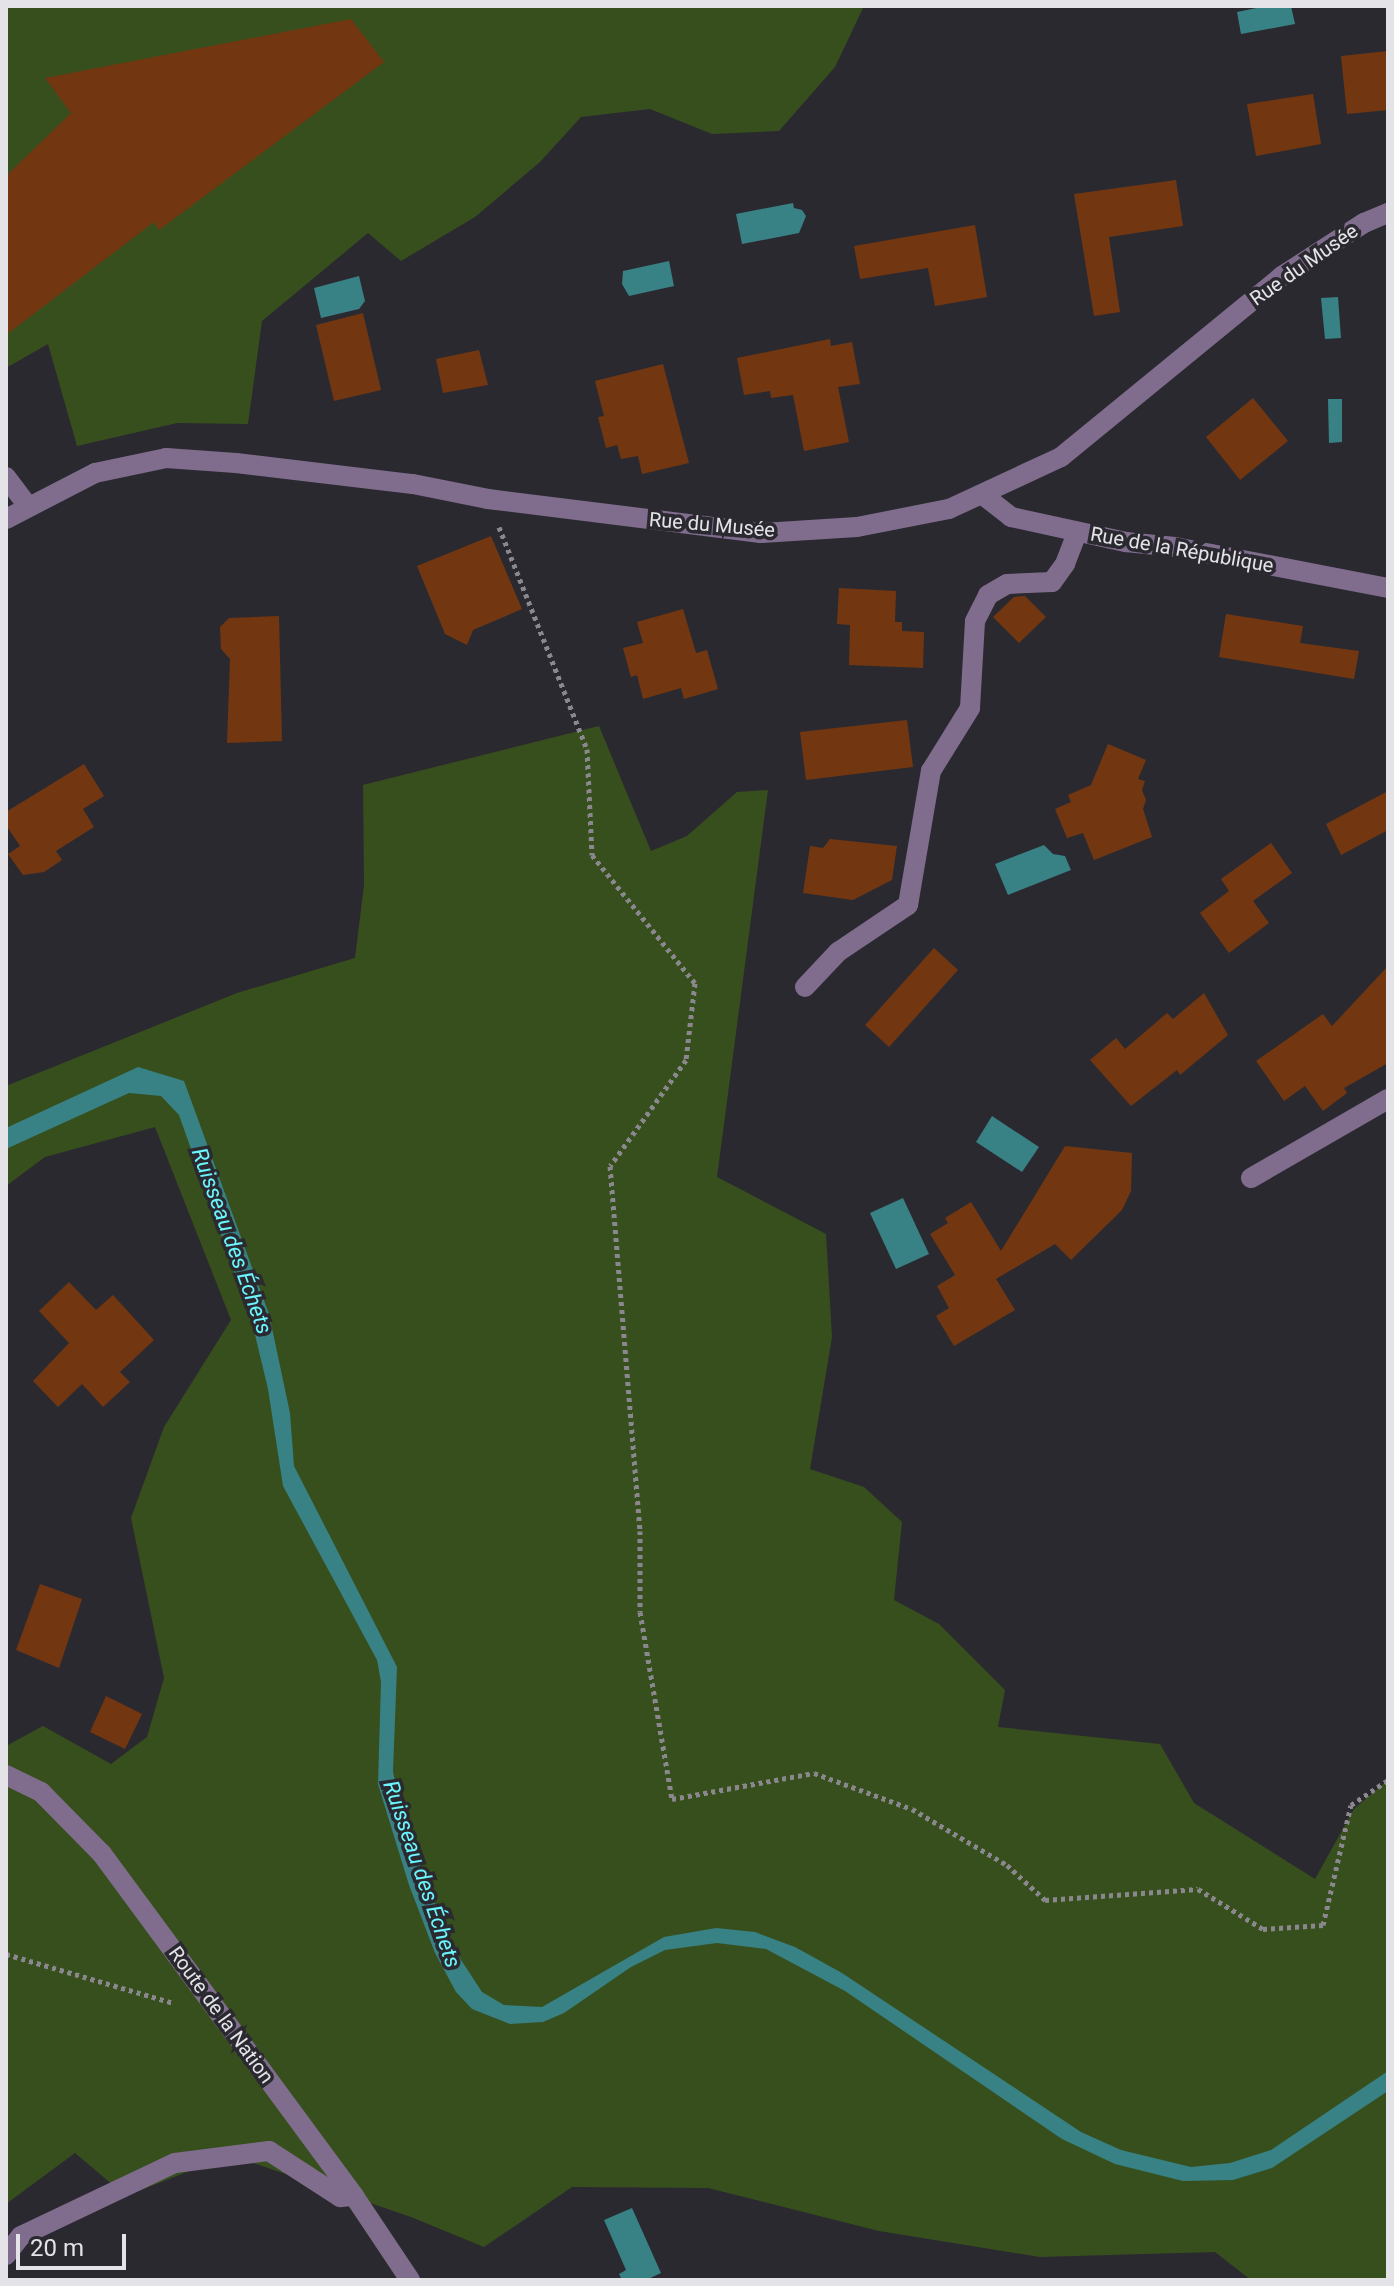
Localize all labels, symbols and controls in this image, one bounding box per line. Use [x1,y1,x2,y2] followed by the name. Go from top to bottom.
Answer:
[1245,219,1363,311] street label: Rue du Musée
[648,508,776,542] street label: Rue du Musée
[1089,522,1275,578] street label: Rue de la République
[186,1144,278,1338] water label: Ruisseau des Échets
[378,1777,466,1971] water label: Ruisseau des Échets
[163,1942,279,2088] street label: Route de la Nation
[20,2218,130,2268] scale bar
[30,2234,84,2262] text: 20 m

